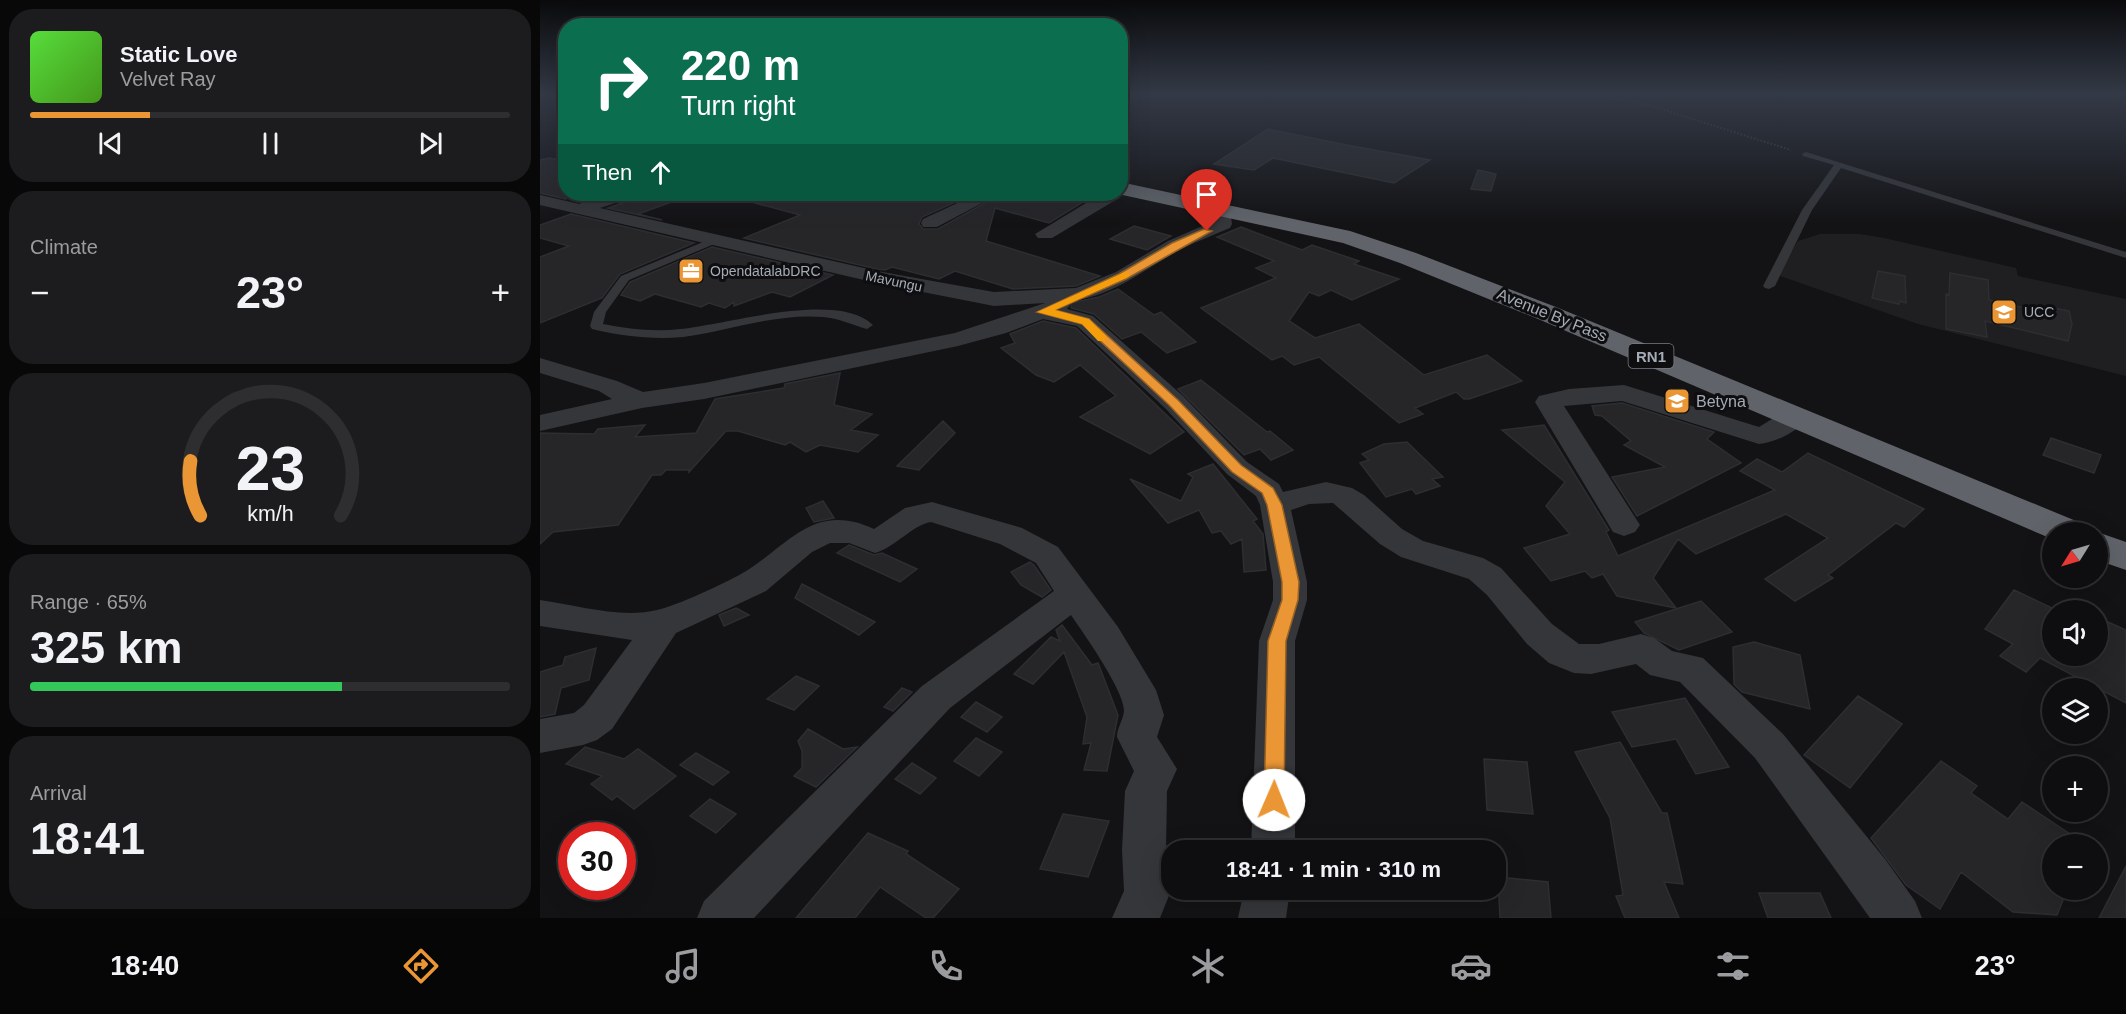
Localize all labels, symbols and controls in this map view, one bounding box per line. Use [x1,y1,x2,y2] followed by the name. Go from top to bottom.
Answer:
[120,42,237,67] text: Static Love
[582,42,660,120] icon: right
[681,42,800,89] text: 220 m
[120,68,216,90] text: Velvet Ray
[681,91,796,121] text: Turn right
[94,127,127,160] icon: previous
[254,127,287,160] icon: pause
[414,127,447,160] icon: next
[644,156,677,189] icon: ahead
[582,160,632,185] text: Then
[1181,169,1232,231] pin
[1190,178,1223,211] icon: arrive
[30,236,98,258] text: Climate
[676,256,706,286] office icon: OpendatalabDRC
[710,263,821,279] place label: OpendatalabDRC
[236,267,304,318] text: 23°
[864,267,924,295] street label: Mavungu
[30,274,49,311] text: −
[491,274,510,311] text: +
[1495,285,1609,345] street label: Avenue By Pass
[1989,297,2019,327] school or university icon: UCC
[2024,304,2054,320] place label: UCC
[1628,344,1674,368] road number: RN1
[1662,386,1692,416] school or university icon: Betyna
[1696,393,1746,410] place label: Betyna
[235,434,305,503] text: 23
[247,502,293,526] text: km/h
[2042,522,2108,588] north arrow
[2042,522,2108,900] map controls
[30,591,147,613] text: Range · 65%
[2042,600,2108,666] button: sound
[30,622,183,673] text: 325 km
[2042,678,2108,744] button: layers
[2042,756,2108,822] button: +
[1242,768,1306,832] position arrow
[30,782,87,804] text: Arrival
[30,813,145,864] text: 18:41
[558,822,636,900] speed limit sign: 30
[2042,834,2108,900] button: −
[1226,857,1441,882] text: 18:41 · 1 min · 310 m
[400,945,442,987] icon: directions
[662,945,704,987] icon: music
[925,945,967,987] icon: phone
[1187,945,1229,987] icon: climate
[1450,945,1492,987] icon: car
[1712,945,1754,987] icon: filters
[110,951,179,981] text: 18:40
[1975,951,2016,981] text: 23°

